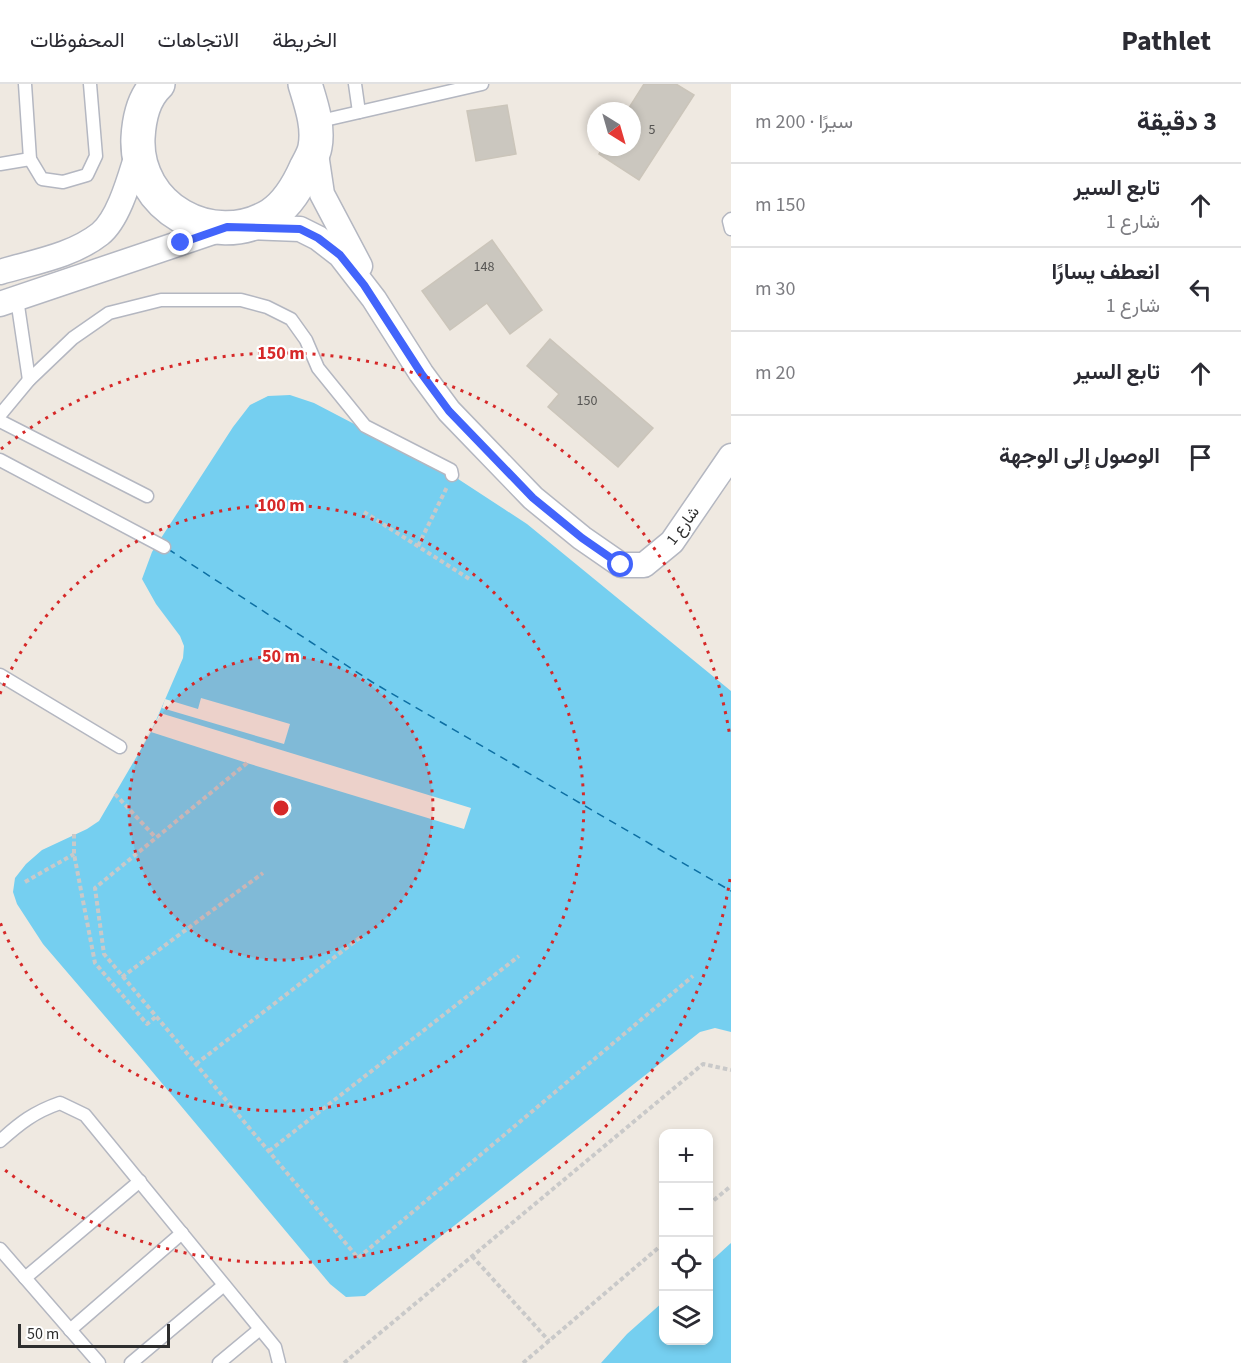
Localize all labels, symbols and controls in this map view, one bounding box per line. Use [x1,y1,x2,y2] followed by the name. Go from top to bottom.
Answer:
[1121,21,1211,61] text: Pathlet
[30,25,125,55] text: المحفوظات
[158,25,239,55] text: الاتجاهات
[272,25,337,55] text: الخريطة
[587,102,641,156] north arrow
[1137,103,1217,140] text: 3 دقيقة
[755,108,853,136] text: سيرًا · 200 m
[649,120,656,140] house number: 5
[1074,172,1160,204] text: تابع السير
[1184,189,1217,222] icon: ahead
[755,191,805,219] text: 150 m
[1106,208,1160,236] text: شارع 1
[167,229,193,255] route end
[1051,256,1160,288] text: انعطف يسارًا
[474,257,494,277] house number: 148
[1184,273,1217,306] icon: left
[755,275,795,303] text: 30 m
[1106,292,1160,320] text: شارع 1
[257,341,305,366] text: 150 m
[1074,356,1160,388] text: تابع السير
[1184,357,1217,390] icon: ahead
[755,359,795,387] text: 20 m
[577,391,597,411] house number: 150
[999,440,1160,472] text: الوصول إلى الوجهة
[1184,441,1217,474] icon: arrive
[257,493,305,518] text: 100 m
[661,502,705,550] street label: شارع 1
[607,551,633,577] route start
[262,644,300,669] text: 50 m
[271,798,291,818] centre of rings
[659,1129,713,1345] map controls
[659,1129,713,1183] button: +
[659,1183,713,1237] button: −
[659,1237,713,1291] button: locate
[659,1291,713,1345] button: layers
[18,1321,170,1348] scale bar
[27,1323,59,1345] text: 50 m

